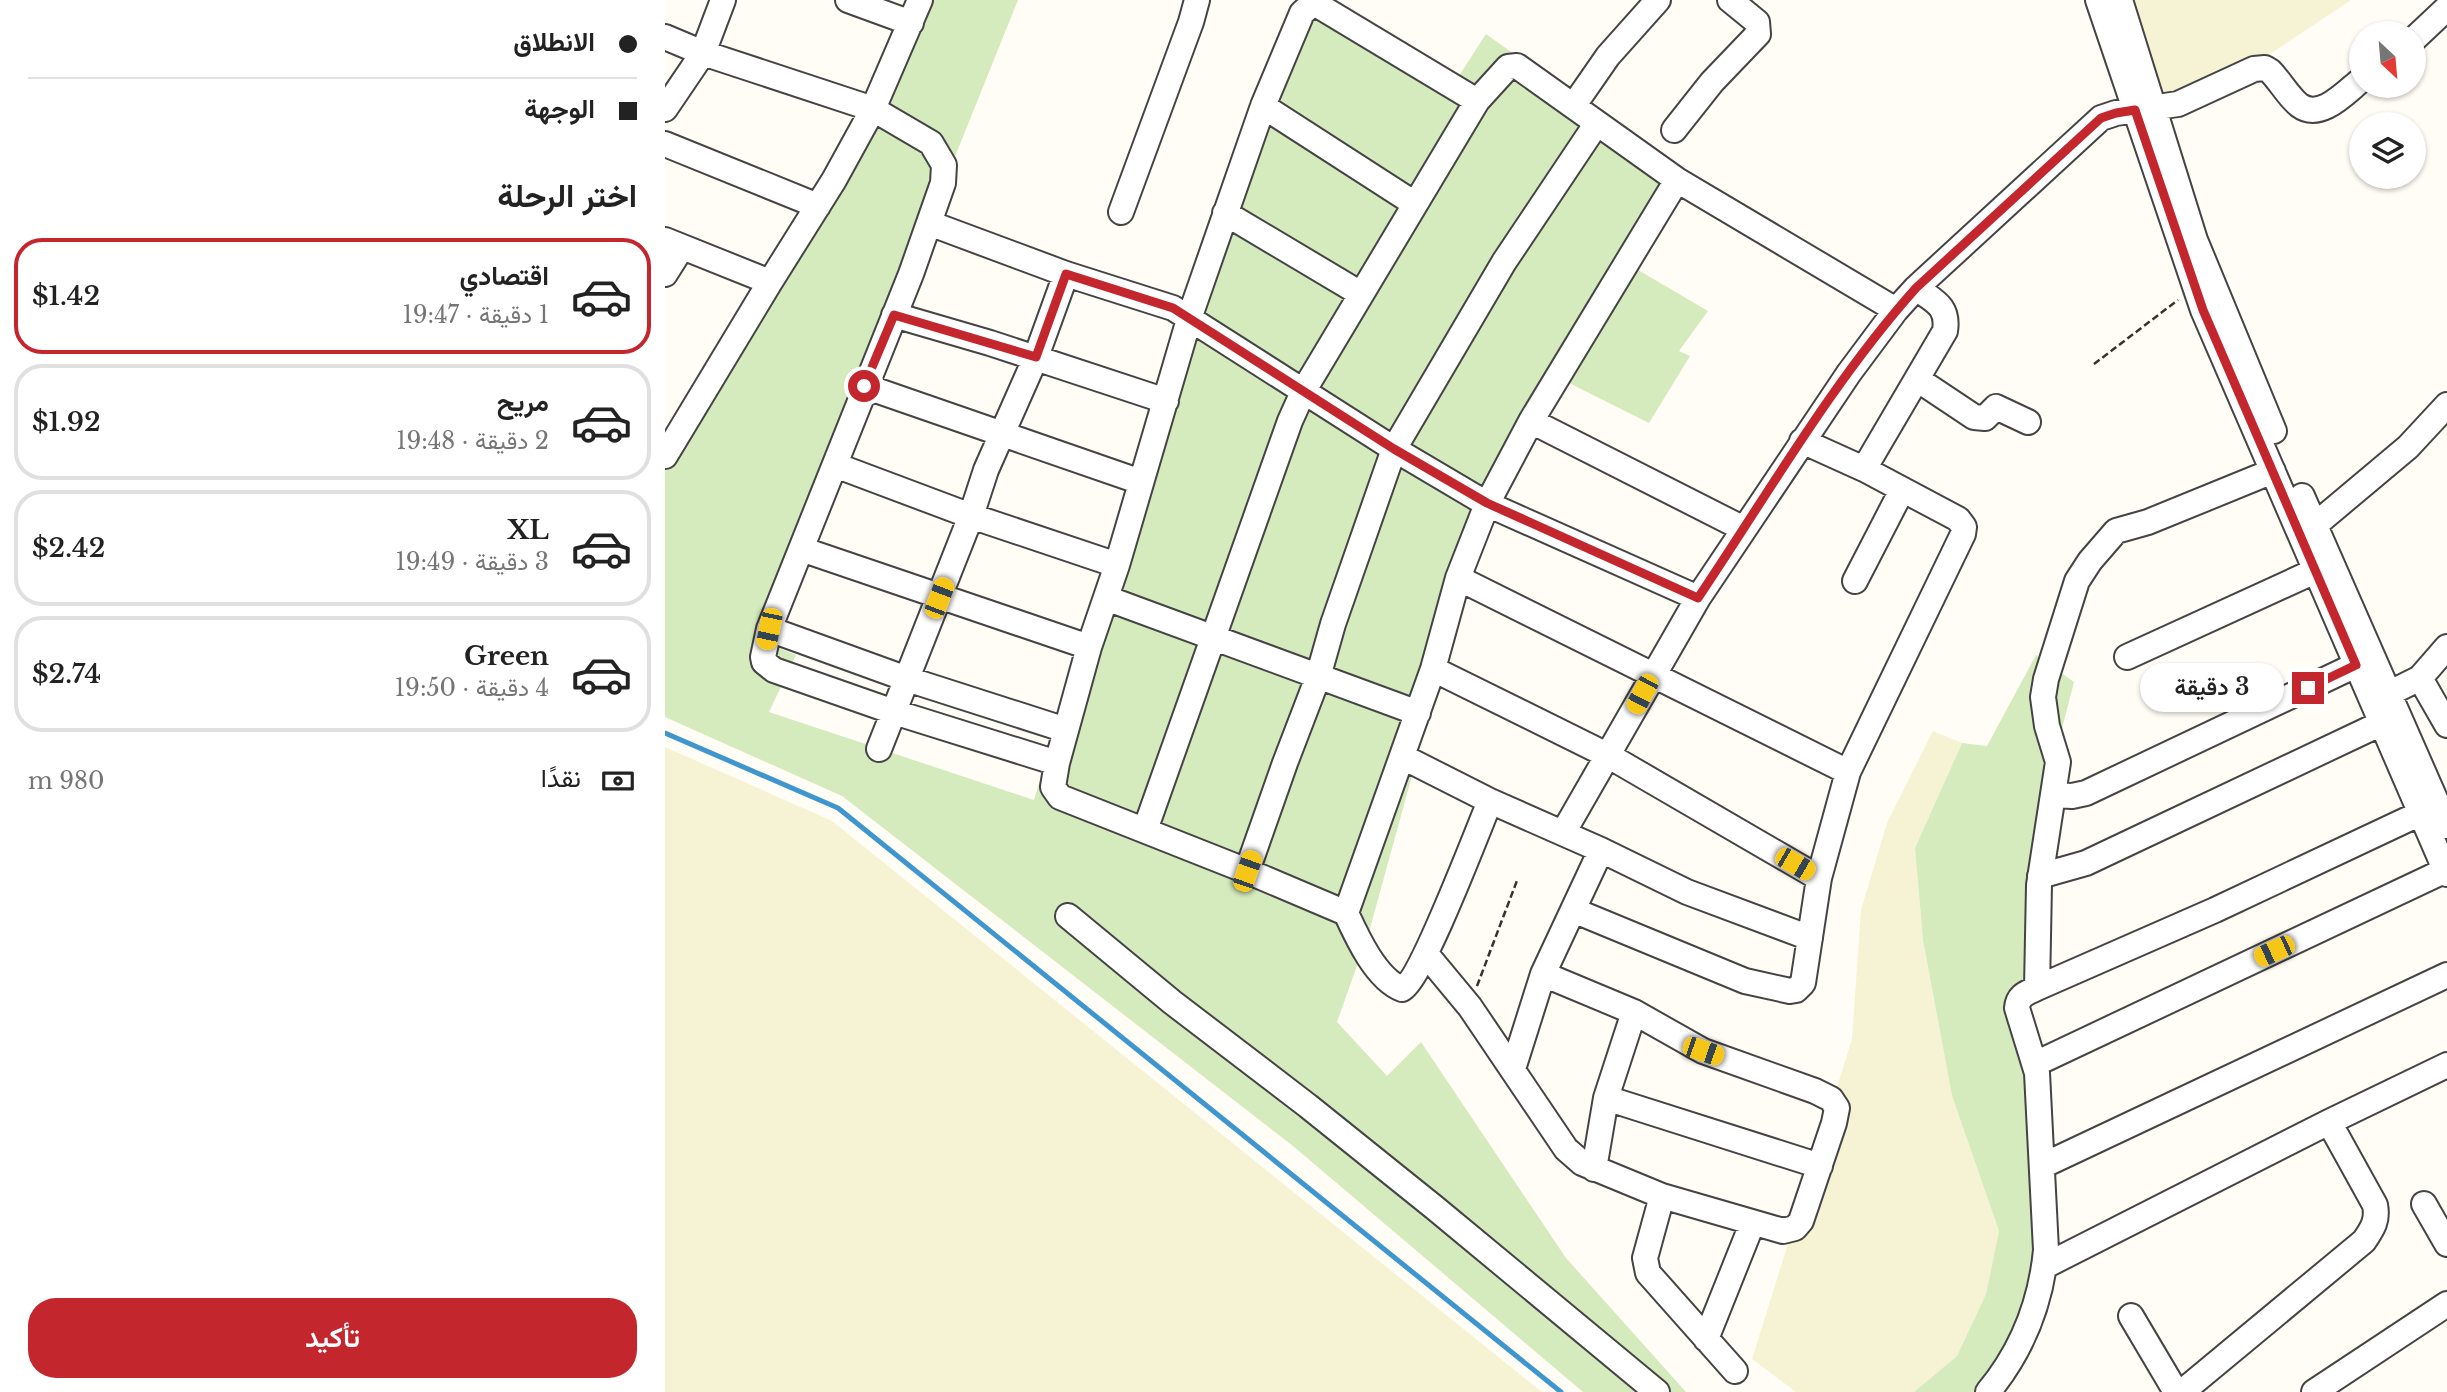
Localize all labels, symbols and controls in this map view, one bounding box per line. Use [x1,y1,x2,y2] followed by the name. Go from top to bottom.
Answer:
[2349,21,2425,98] north arrow
[2349,21,2426,189] map controls
[513,26,595,58] text: الانطلاق
[524,93,595,125] text: الوجهة
[2349,112,2426,189] button: layers
[497,176,637,216] text: اختر الرحلة
[460,260,549,292] text: اقتصادي
[570,265,633,328] icon: car
[32,280,100,312] text: $1.42
[403,301,549,329] text: 1 دقيقة · 19:47
[848,370,880,402] route start
[497,386,549,418] text: مريح
[570,391,633,454] icon: car
[32,406,101,438] text: $1.92
[396,427,549,455] text: 2 دقيقة · 19:48
[507,514,549,546] text: XL
[570,517,633,580] icon: car
[32,532,105,564] text: $2.42
[395,548,549,576] text: 3 دقيقة · 19:49
[922,575,957,621] car
[755,606,784,652] car
[464,640,549,672] text: Green
[570,643,633,706] icon: car
[32,658,101,690] text: $2.74
[2140,664,2283,712] callout: 3 دقيقة
[1623,671,1662,717] car
[2292,672,2324,704] route end
[2175,673,2249,701] text: 3 دقيقة
[395,674,549,702] text: 4 دقيقة · 19:50
[541,762,581,794] text: نقدًا
[599,762,637,800] icon: cash
[28,767,104,795] text: 980 m
[1772,844,1819,884] car
[1231,848,1264,894] car
[2251,933,2298,969] car
[1680,1034,1727,1068] car
[28,1298,637,1378] button: تأكيد

